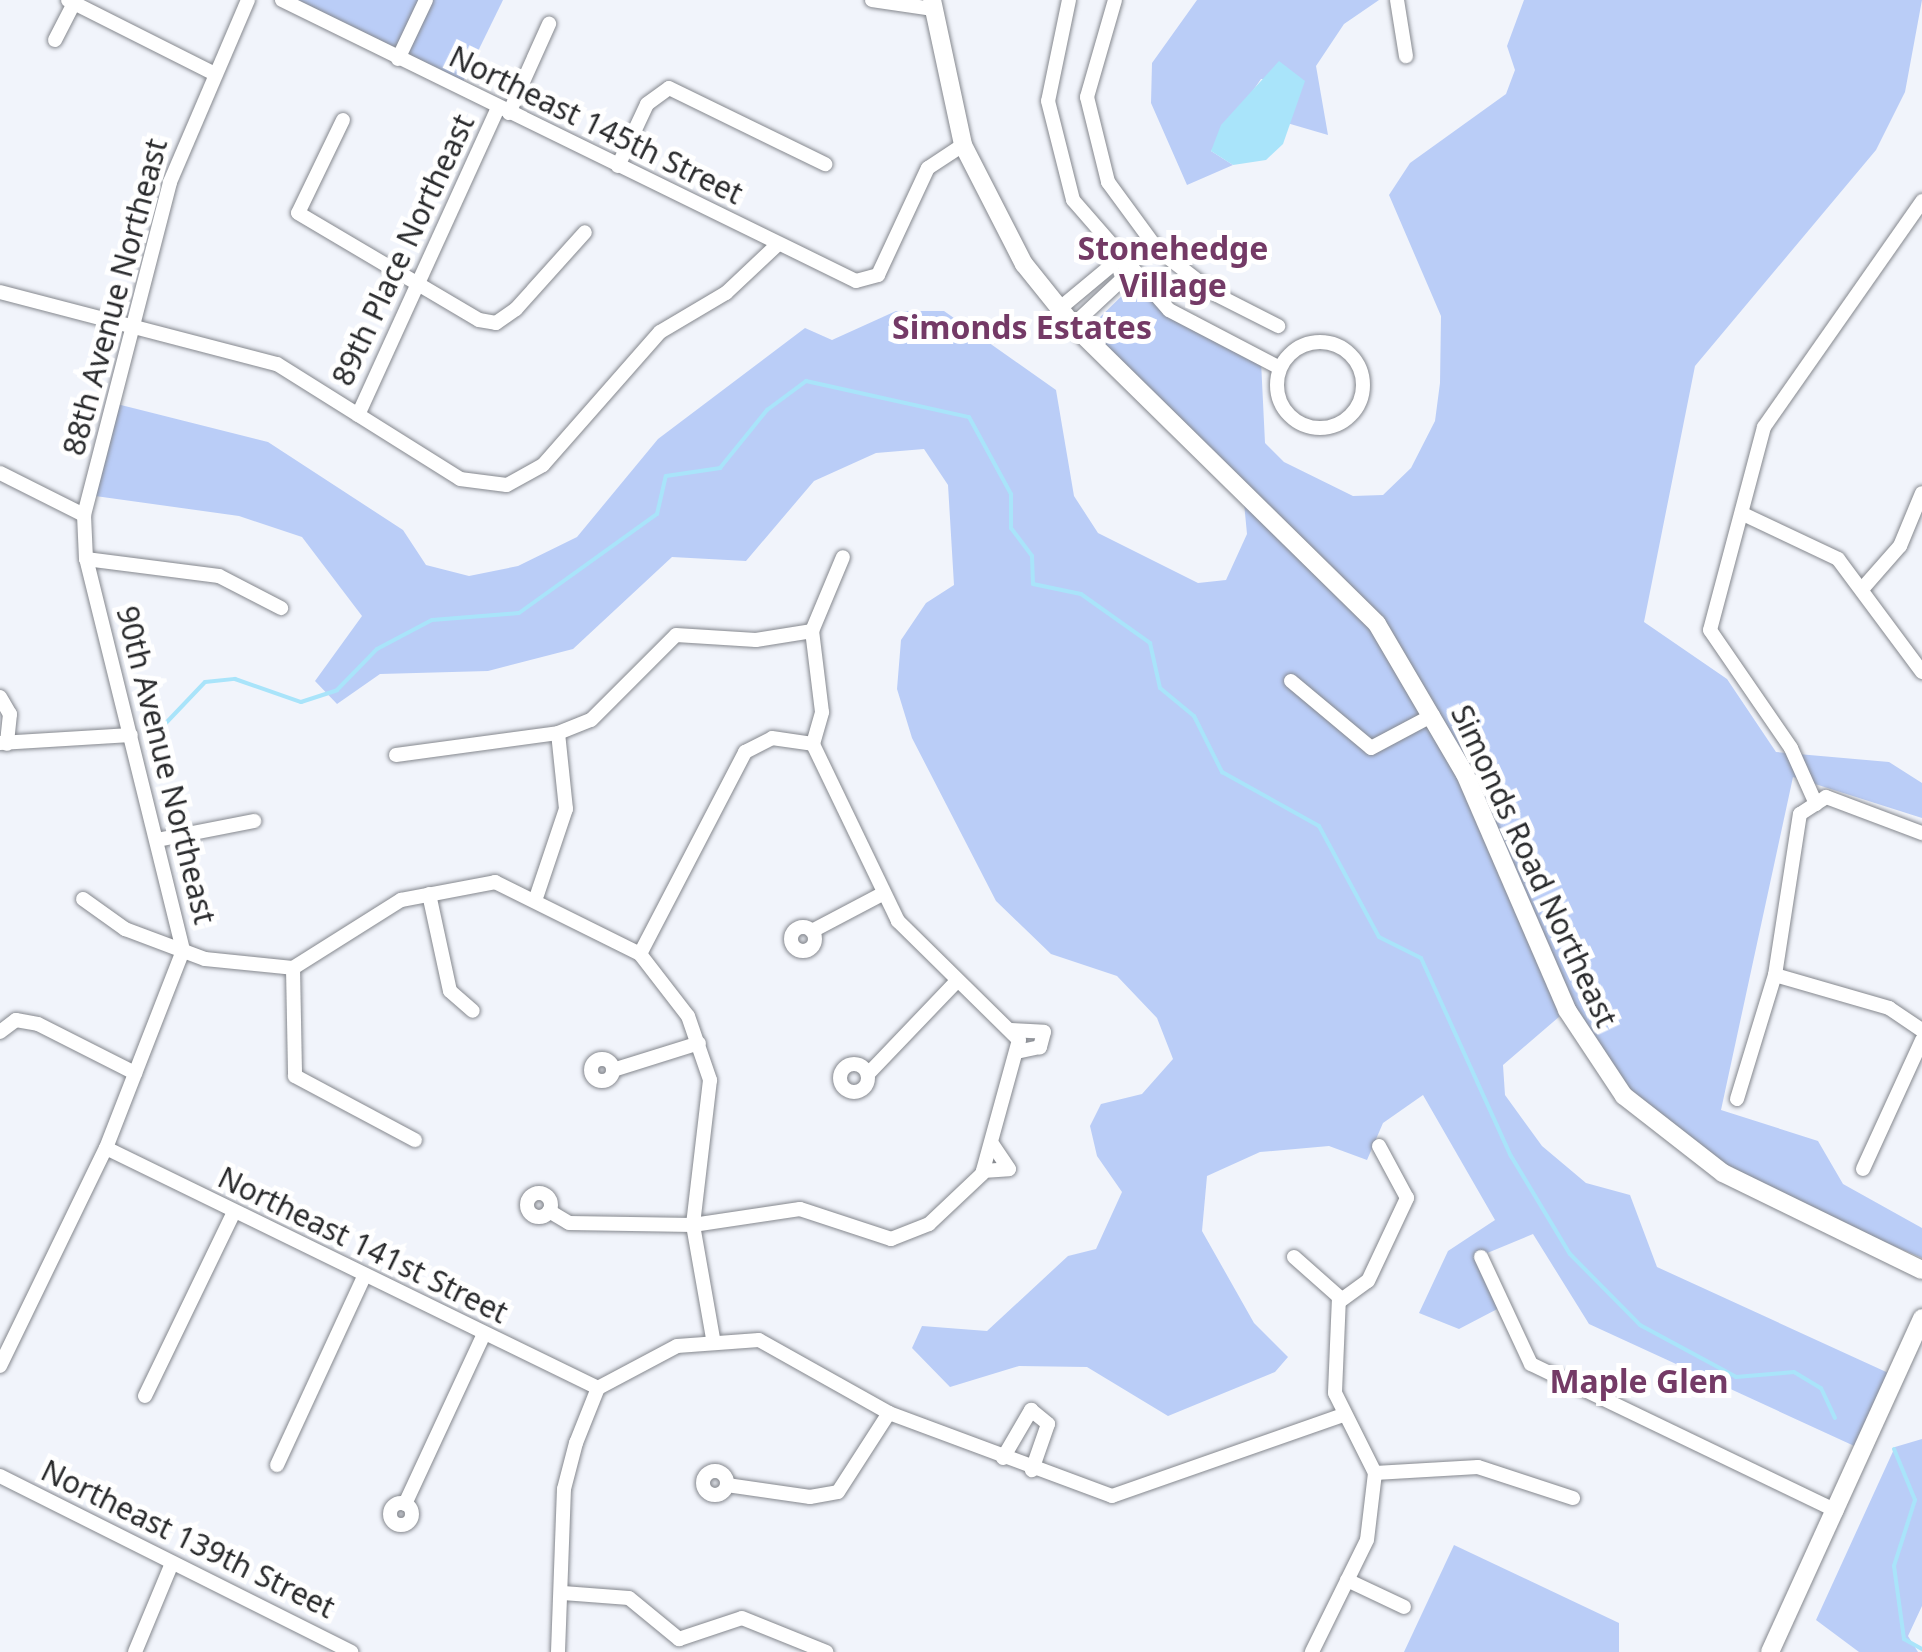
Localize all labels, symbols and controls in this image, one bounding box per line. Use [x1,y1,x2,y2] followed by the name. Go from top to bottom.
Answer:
[443,38,749,212] street label: Northeast 145th Street
[324,109,482,391] street label: 89th Place Northeast
[55,135,175,459] street label: 88th Avenue Northeast
[1078,230,1268,305] district label: Stonehedge Village
[892,308,1152,346] district label: Simonds Estates
[109,602,223,928] street label: 90th Avenue Northeast
[1443,699,1625,1033] street label: Simonds Road Northeast
[212,1159,514,1331] street label: Northeast 141st Street
[1549,1362,1729,1400] district label: Maple Glen
[35,1452,341,1626] street label: Northeast 139th Street

